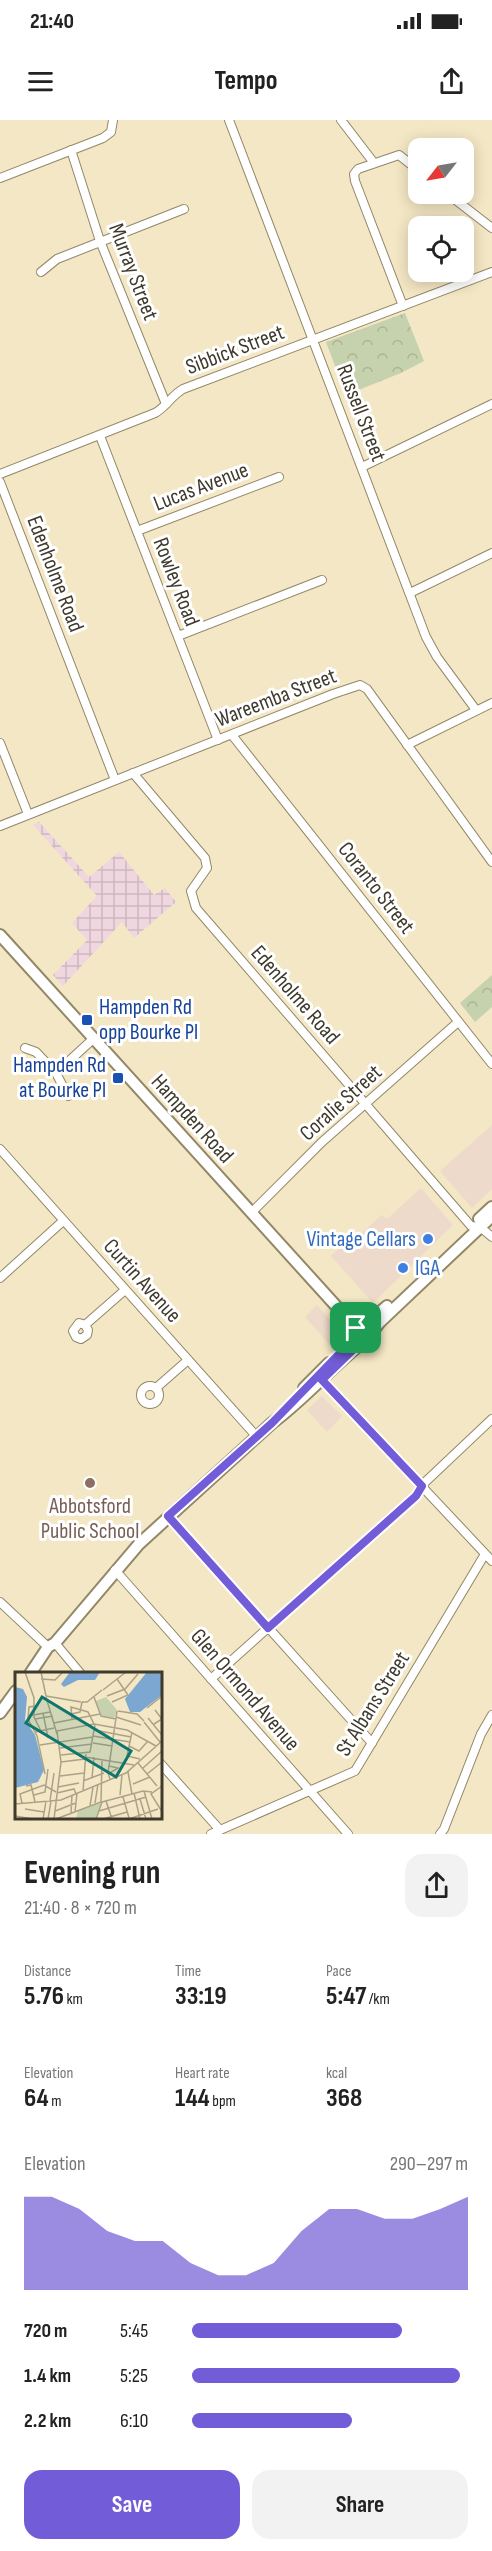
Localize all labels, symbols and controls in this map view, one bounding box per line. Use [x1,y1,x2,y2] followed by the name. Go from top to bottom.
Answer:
[30,8,74,35] text: 21:40
[24,65,57,98] icon: menu
[214,65,278,97] text: Tempo
[435,65,468,98] icon: share
[408,138,474,204] north arrow
[408,138,474,282] map controls
[408,216,474,282] button: locate
[102,220,164,324] street label: Murray Street
[182,319,288,381] street label: Sibbick Street
[330,361,392,466] street label: Russell Street
[150,457,252,517] street label: Lucas Avenue
[21,512,89,636] street label: Edenholme Road
[147,534,205,630] street label: Rowley Road
[212,662,341,733] street label: Wareemba Street
[332,837,420,940] street label: Coranto Street
[245,940,345,1050] street label: Edenholme Road
[99,994,198,1046] place label: Hampden Rd opp Bourke Pl
[80,1013,94,1027] marker: Hampden Rd opp Bourke Pl
[13,1052,106,1104] place label: Hampden Rd at Bourke Pl
[294,1059,388,1147] street label: Coralie Street
[145,1069,239,1169] street label: Hampden Road
[111,1071,125,1085] marker: Hampden Rd at Bourke Pl
[306,1226,416,1253] place label: Vintage Cellars
[421,1232,435,1246] marker: Vintage Cellars
[97,1233,187,1329] street label: Curtin Avenue
[415,1255,440,1282] place label: IGA
[396,1261,410,1275] marker: IGA
[330,1302,381,1353] pin
[339,1311,372,1344] icon: arrive
[83,1476,97,1490] marker: Abbotsford Public School
[41,1493,139,1545] place label: Abbotsford Public School
[185,1623,305,1757] street label: Glen Ormond Avenue
[330,1646,416,1761] street label: St Albans Street
[15,1672,162,1819] inset map
[24,1853,160,1893] text: Evening run
[405,1854,468,1917] button: share
[24,1896,137,1920] text: 21:40 · 8 × 720 m
[24,1962,71,1981] text: Distance
[175,1962,201,1981] text: Time
[326,1962,351,1981] text: Pace
[24,1981,64,2012] text: 5.76
[175,1981,227,2012] text: 33:19
[326,1981,366,2012] text: 5:47
[64,1990,83,2009] text: km
[366,1990,390,2009] text: /km
[24,2064,73,2083] text: Elevation
[175,2064,230,2083] text: Heart rate
[326,2064,347,2083] text: kcal
[24,2083,49,2114] text: 64
[175,2083,210,2114] text: 144
[326,2083,362,2114] text: 368
[49,2092,61,2111] text: m
[210,2092,236,2111] text: bpm
[24,2152,86,2176] text: Elevation
[390,2152,468,2176] text: 290–297 m
[24,2319,67,2343] text: 720 m
[120,2319,148,2343] text: 5:45
[24,2364,71,2388] text: 1.4 km
[120,2364,148,2388] text: 5:25
[24,2409,71,2433] text: 2.2 km
[120,2409,148,2433] text: 6:10
[24,2470,240,2539] button: Save
[252,2470,468,2539] button: Share

